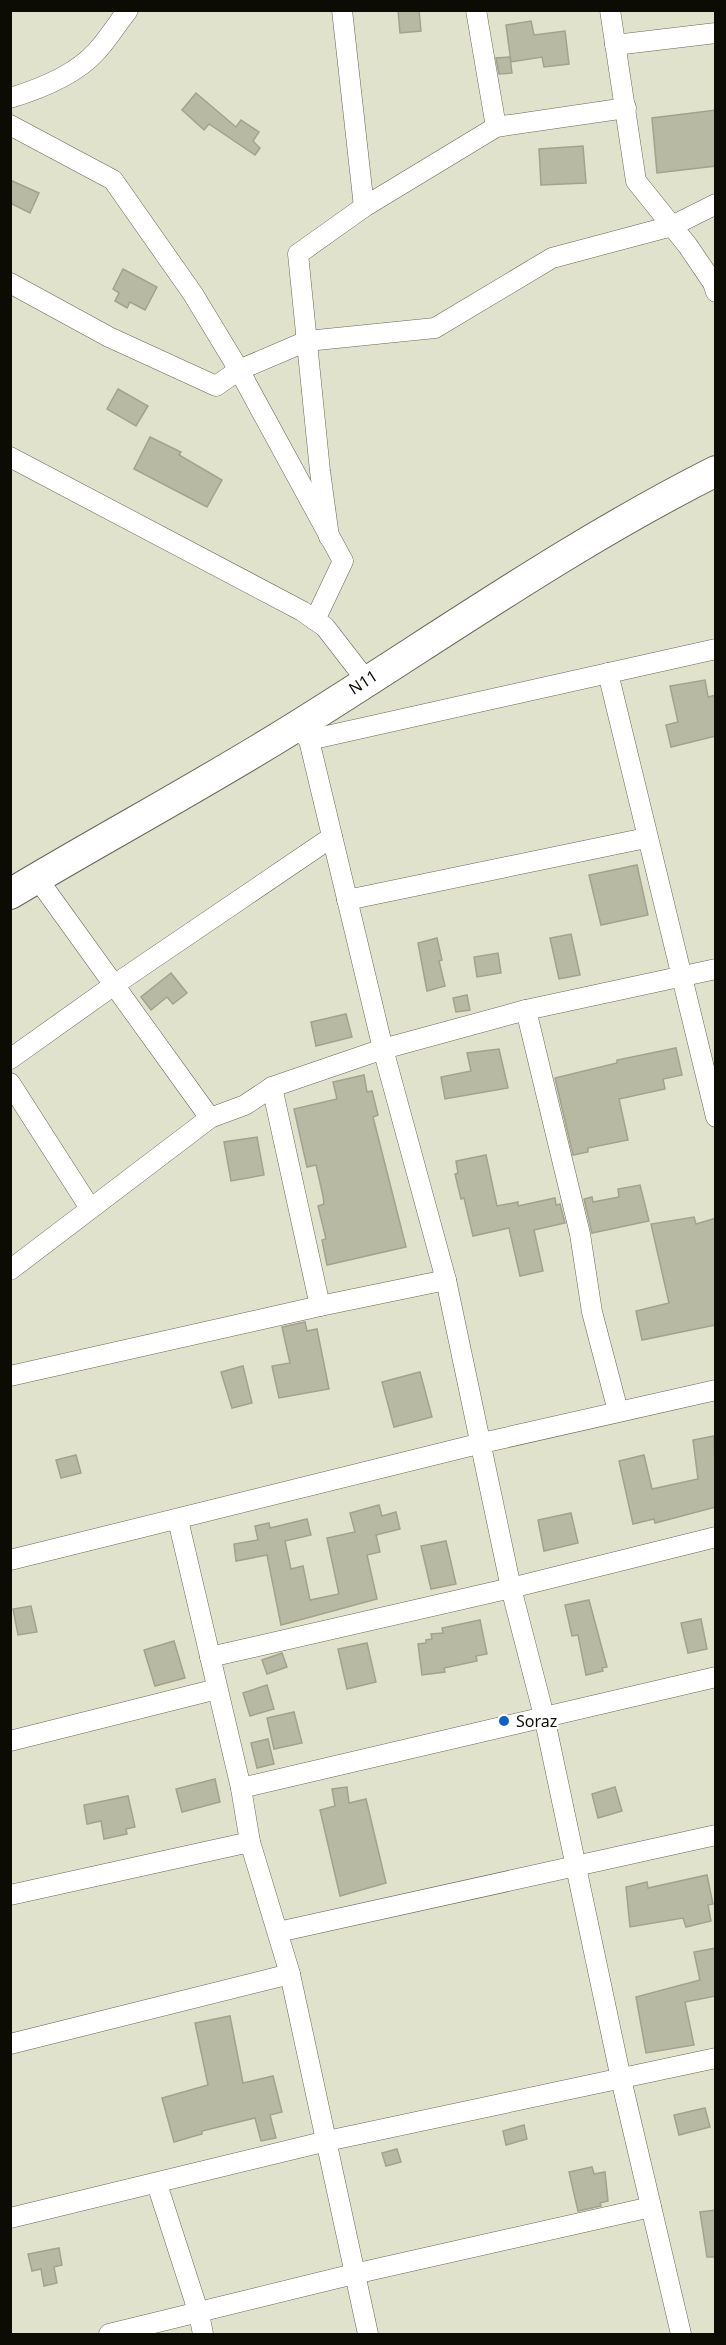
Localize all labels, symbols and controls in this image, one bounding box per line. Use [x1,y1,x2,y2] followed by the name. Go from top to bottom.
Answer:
[344,664,382,700] street label: N11
[516,1710,557,1732] place label: Soraz
[497,1714,511,1728] marker: Soraz

